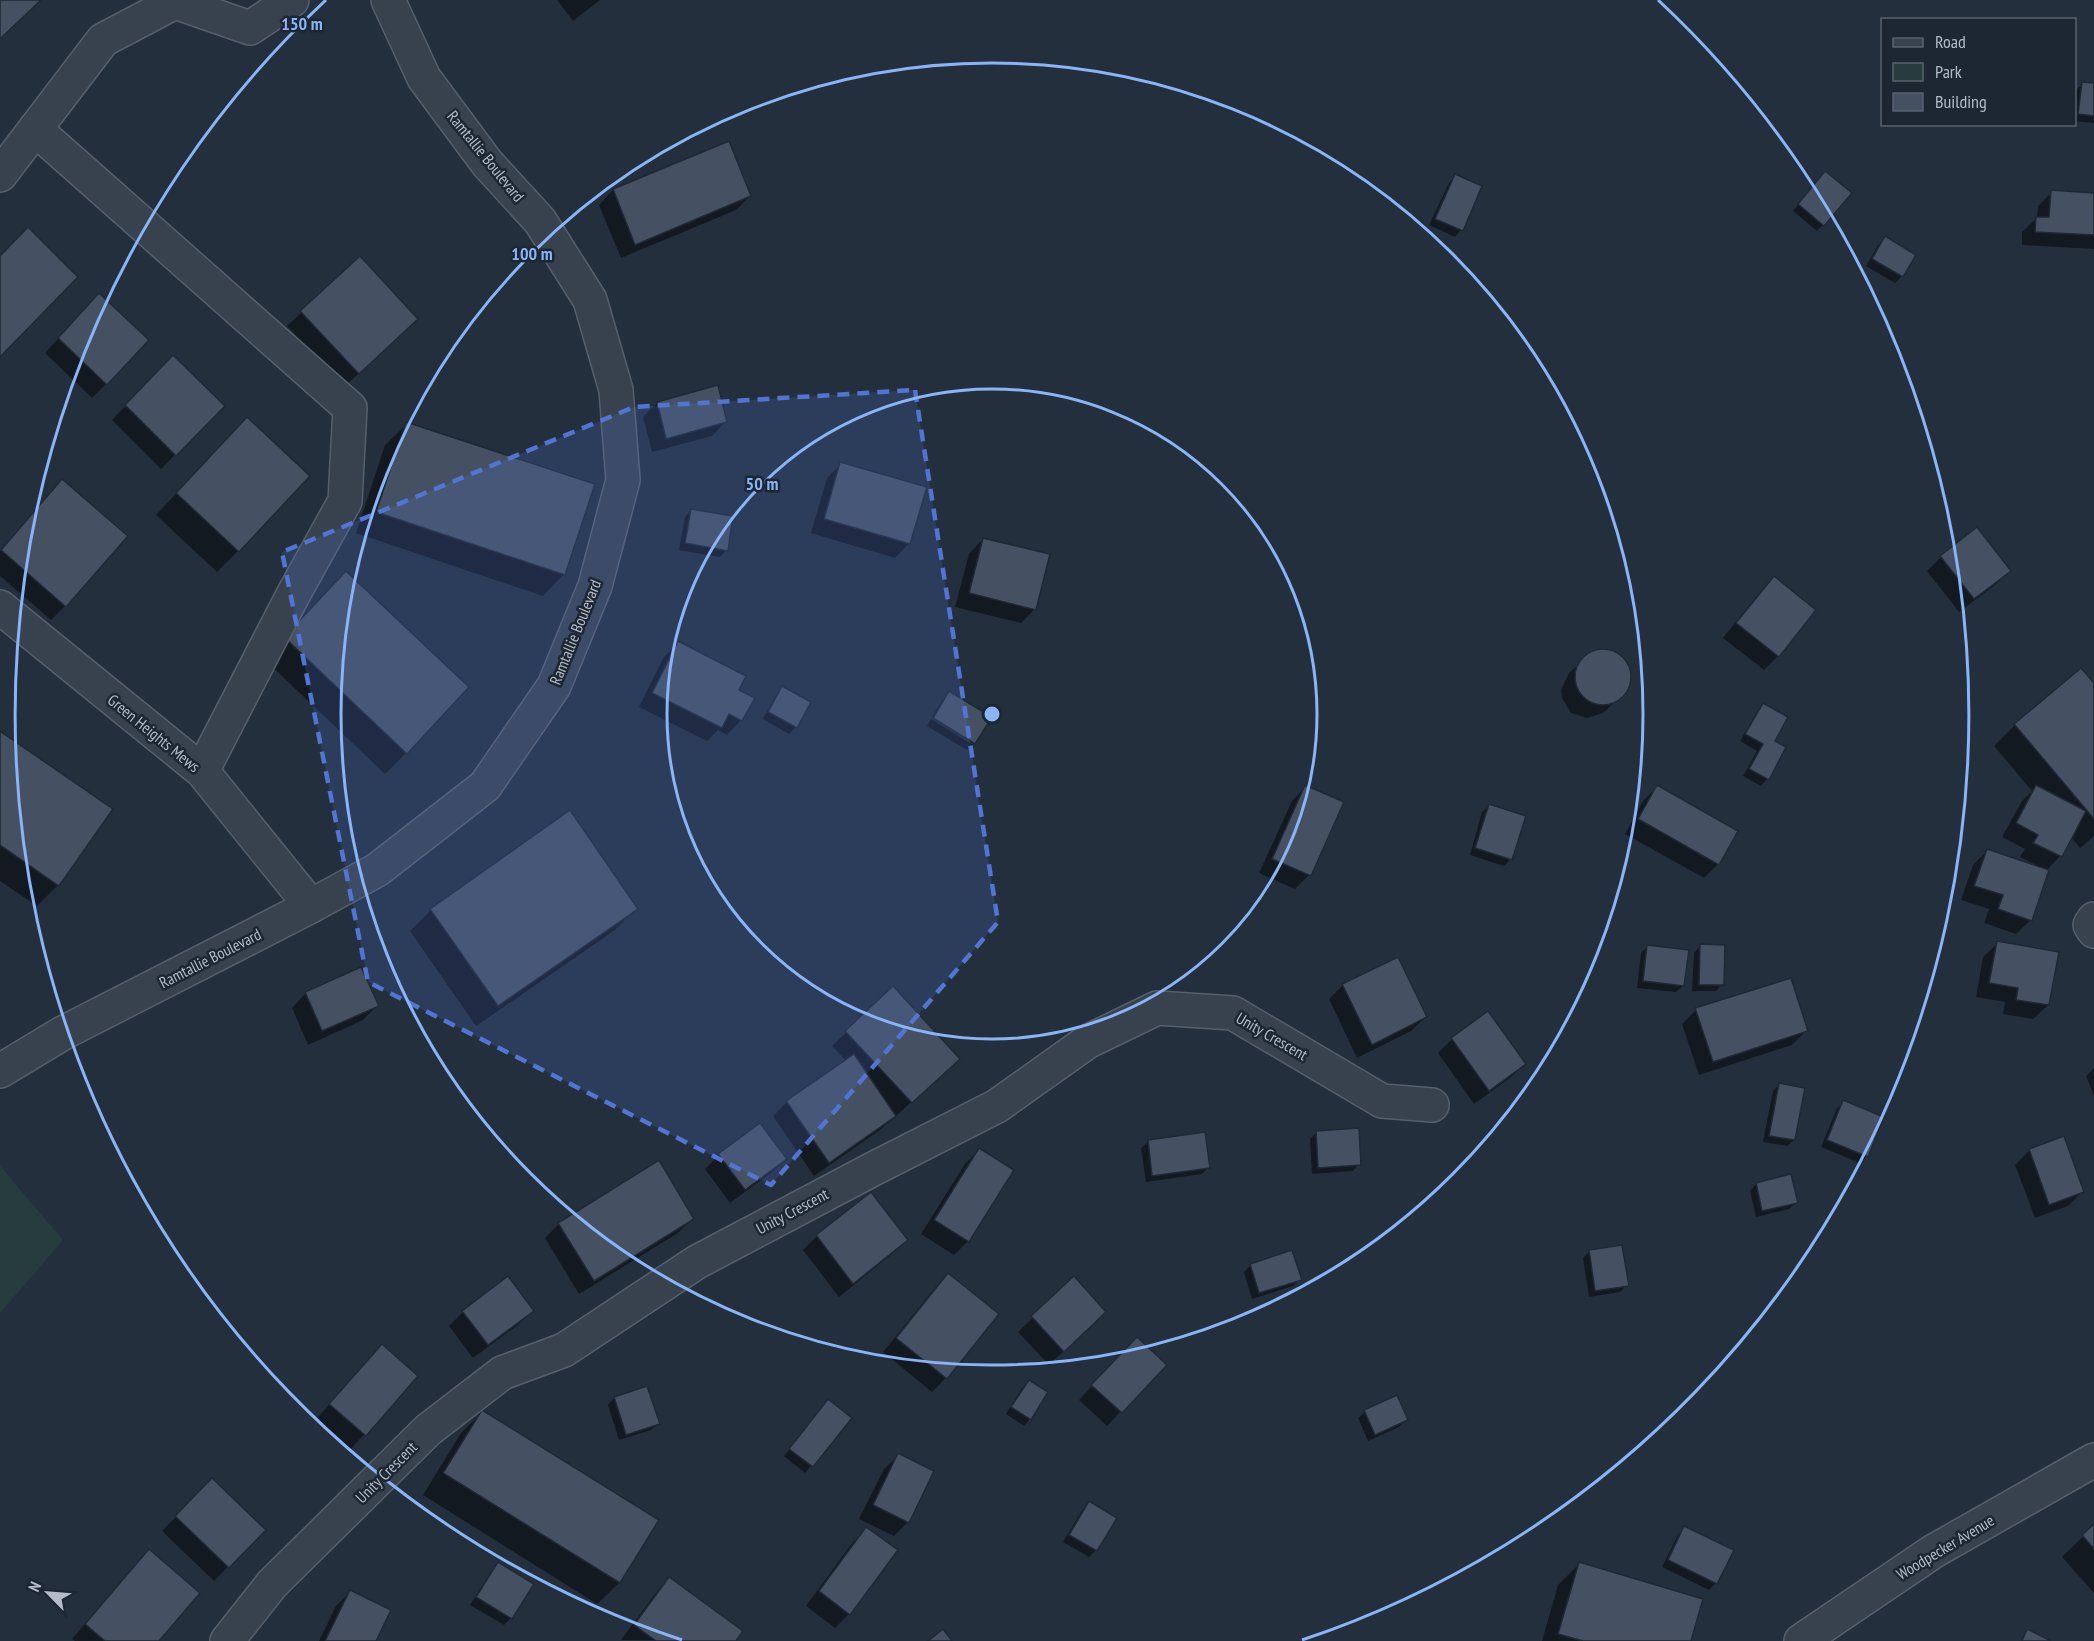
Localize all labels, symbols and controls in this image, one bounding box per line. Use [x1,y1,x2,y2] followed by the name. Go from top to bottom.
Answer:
[281,12,323,35] text: 150 m
[1881,18,2076,126] legend
[1935,30,1966,53] text: Road
[1935,60,1962,83] text: Park
[1935,90,1987,113] text: Building
[443,106,529,206] street label: Ramtallie Boulevard
[511,242,553,265] text: 100 m
[746,472,778,495] text: 50 m
[545,576,605,687] street label: Ramtallie Boulevard
[104,690,204,776] street label: Green Heights Mews
[982,704,1002,724] centre of rings
[156,924,264,992] street label: Ramtallie Boulevard
[1233,1008,1312,1065] street label: Unity Crescent
[752,1183,832,1238] street label: Unity Crescent
[351,1437,421,1507] street label: Unity Crescent
[1892,1510,1998,1584] street label: Woodpecker Avenue
[18,1563,78,1623] north arrow
[24,1579,45,1595] text: N

